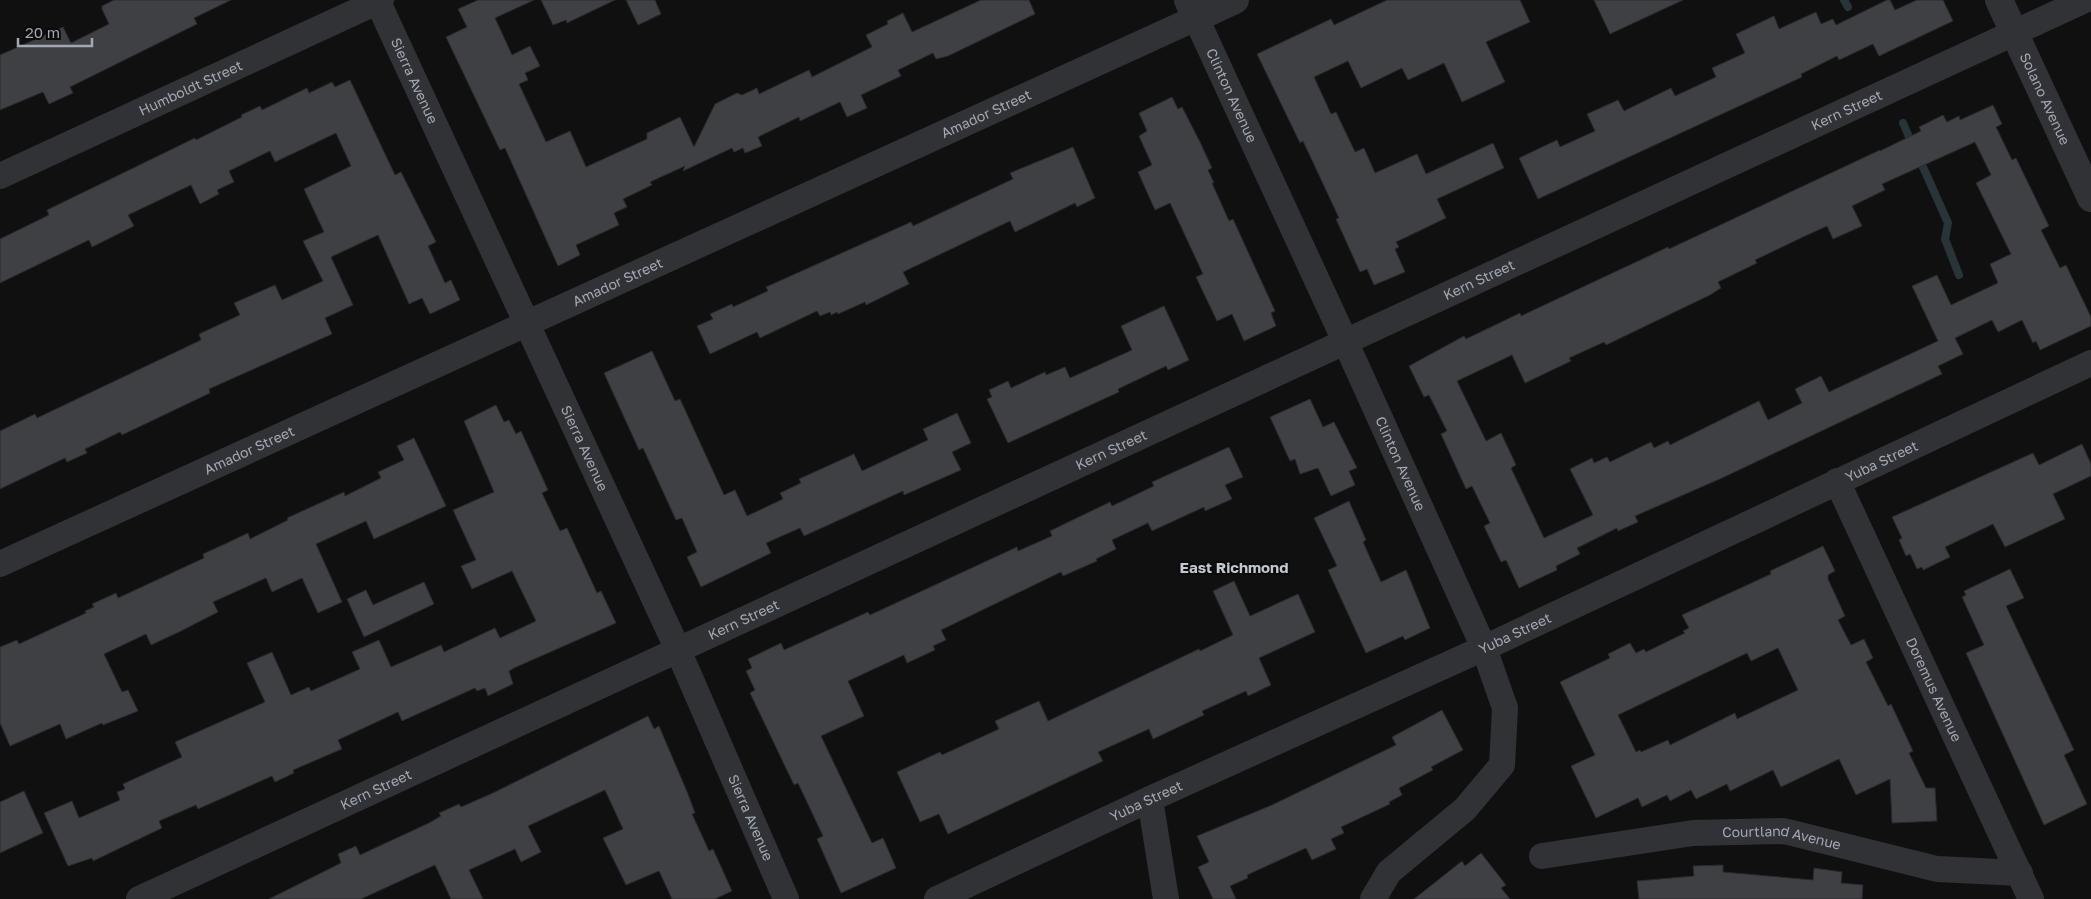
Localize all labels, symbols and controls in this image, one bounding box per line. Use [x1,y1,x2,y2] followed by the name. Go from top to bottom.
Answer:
[18,15,91,47] scale bar
[25,23,60,41] text: 20 m
[388,35,442,126] street label: Sierra Avenue
[1203,45,1261,145] street label: Clinton Avenue
[2017,50,2074,147] street label: Solano Avenue
[136,56,245,119] street label: Humboldt Street
[938,85,1034,141] street label: Amador Street
[1808,86,1885,133] street label: Kern Street
[570,254,665,309] street label: Amador Street
[1440,256,1517,303] street label: Kern Street
[558,402,612,494] street label: Sierra Avenue
[1372,413,1430,513] street label: Clinton Avenue
[201,422,297,478] street label: Amador Street
[1073,426,1149,473] street label: Kern Street
[1842,437,1920,485] street label: Yuba Street
[1180,558,1288,576] district label: East Richmond
[705,595,782,643] street label: Kern Street
[1476,609,1554,657] street label: Yuba Street
[1903,635,1966,744] street label: Doremus Avenue
[337,765,414,813] street label: Kern Street
[725,772,777,863] street label: Sierra Avenue
[1107,776,1185,825] street label: Yuba Street
[1722,822,1843,853] street label: Courtland Avenue

